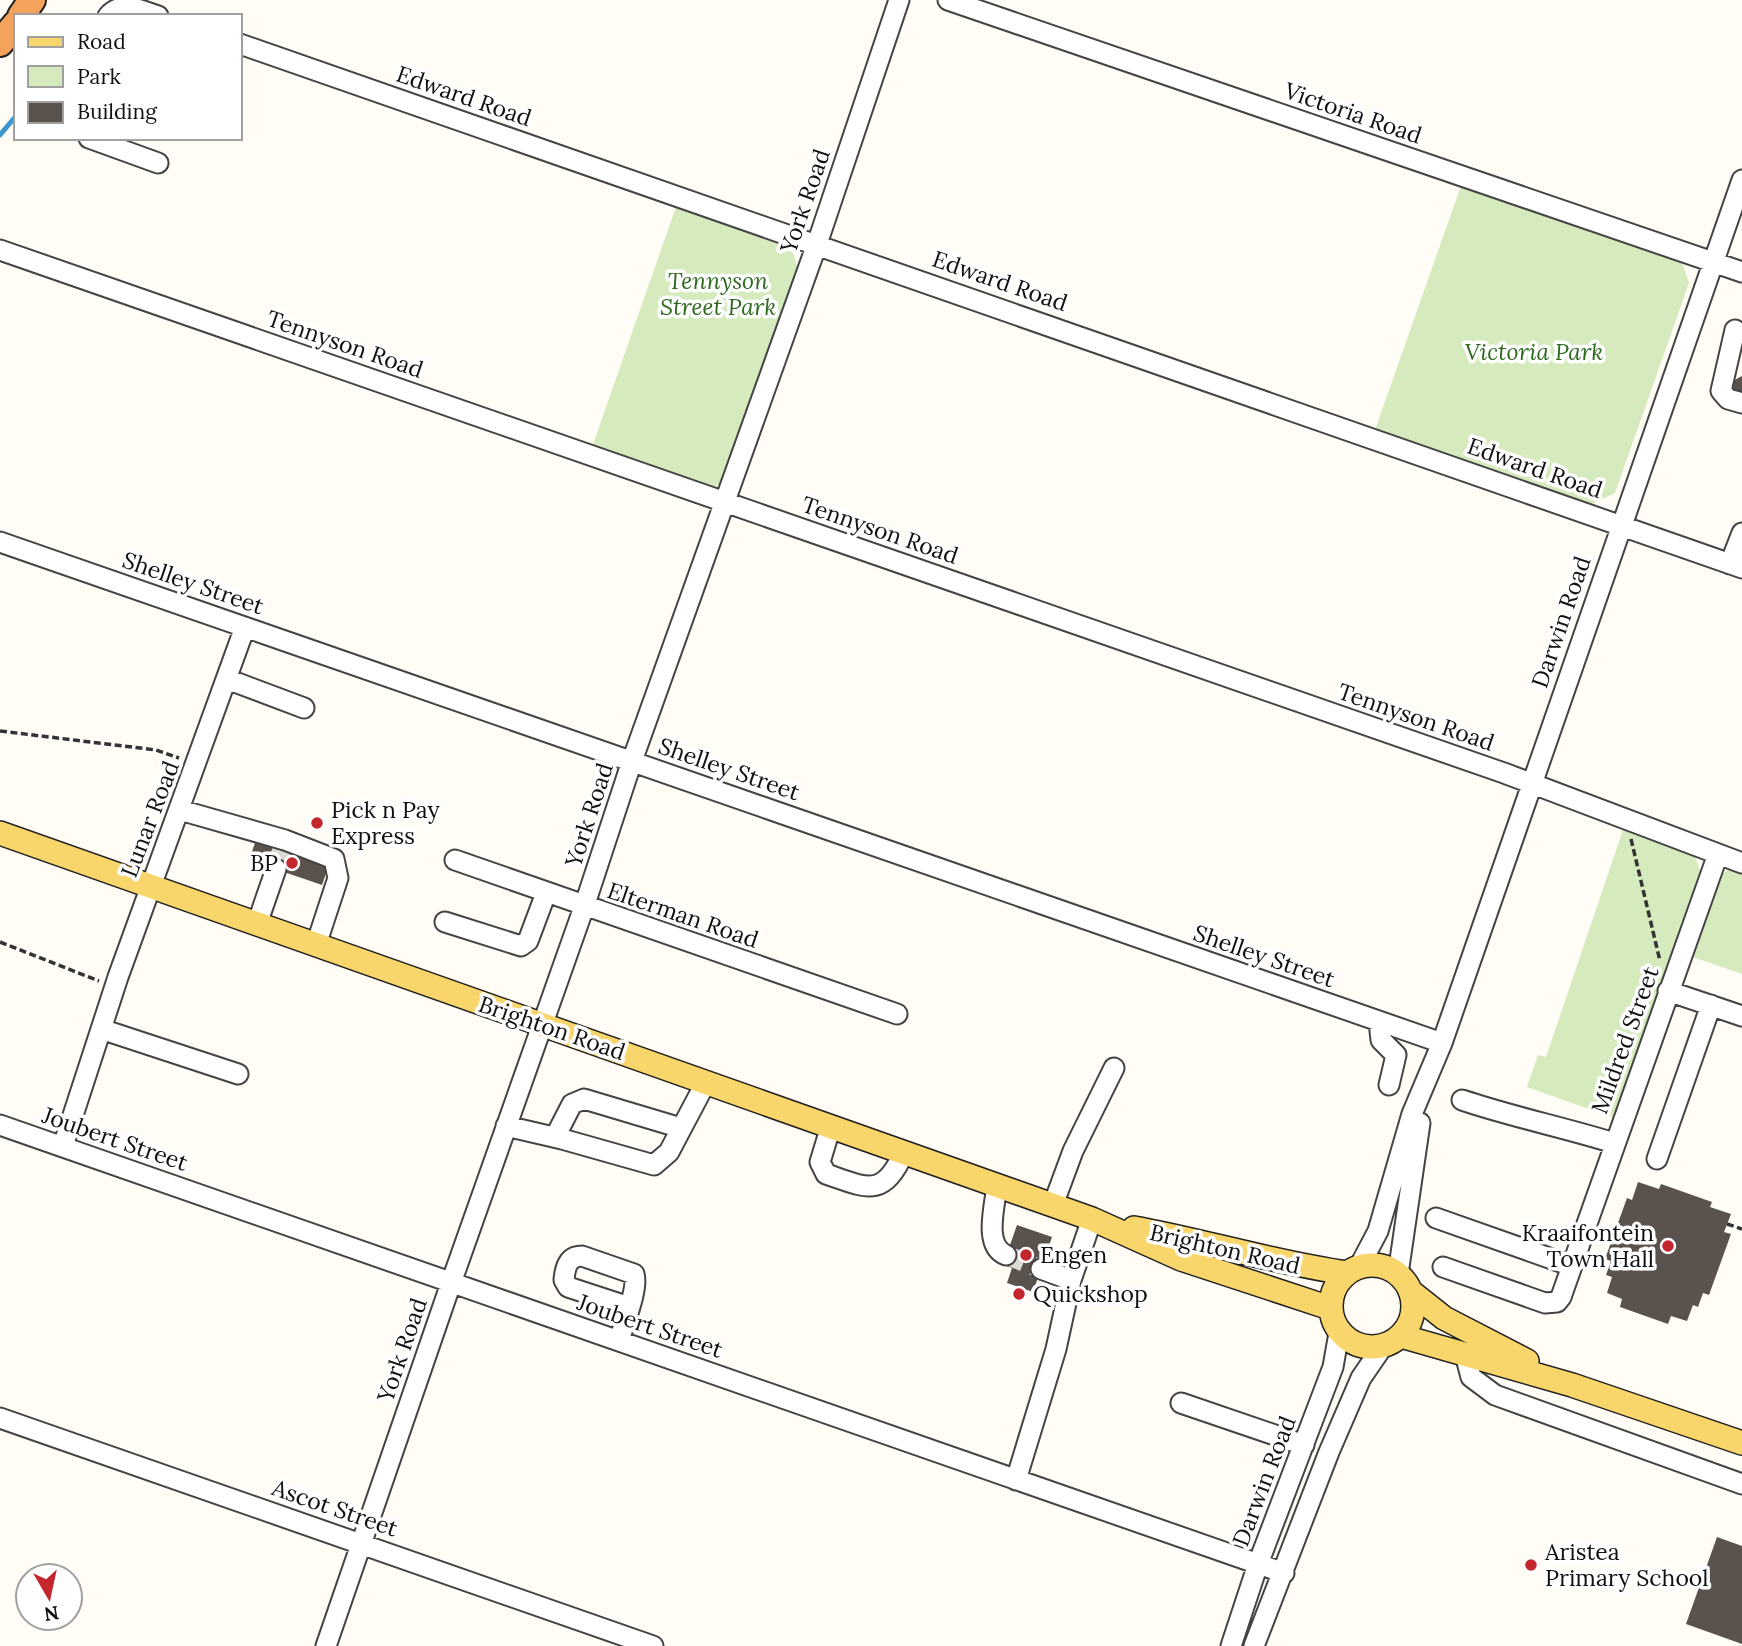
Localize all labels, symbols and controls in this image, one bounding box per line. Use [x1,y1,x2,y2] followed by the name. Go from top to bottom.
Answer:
[14,14,242,140] legend
[77,28,126,55] text: Road
[393,59,536,132] street label: Edward Road
[77,63,121,90] text: Park
[1280,75,1426,150] street label: Victoria Road
[77,98,157,125] text: Building
[773,145,836,258] street label: York Road
[929,244,1072,317] street label: Edward Road
[660,266,776,321] park label: Tennyson Street Park
[263,303,427,384] street label: Tennyson Road
[1465,337,1603,366] park label: Victoria Park
[1464,431,1607,504] street label: Edward Road
[798,489,962,570] street label: Tennyson Road
[119,545,268,620] street label: Shelley Street
[1524,552,1597,691] street label: Darwin Road
[1334,676,1498,757] street label: Tennyson Road
[655,731,804,806] street label: Shelley Street
[114,756,185,881] street label: Lunar Road
[558,759,619,872] street label: York Road
[331,795,440,850] place label: Pick n Pay Express
[309,815,325,831] marker: Pick n Pay Express
[250,848,278,877] place label: BP
[284,855,300,871] marker: BP
[604,875,763,954] street label: Elterman Road
[1190,918,1339,993] street label: Shelley Street
[1584,962,1665,1117] street label: Mildred Street
[475,989,629,1066] street label: Brighton Road
[38,1100,192,1177] street label: Joubert Street
[1147,1217,1303,1280] street label: Brighton Road
[1522,1218,1654,1273] place label: Kraaifontein Town Hall
[1660,1238,1676,1254] marker: Kraaifontein Town Hall
[1040,1240,1107,1269] place label: Engen
[1018,1247,1034,1263] marker: Engen
[1033,1279,1148,1308] place label: Quickshop
[1011,1286,1027,1302] marker: Quickshop
[573,1287,727,1364] street label: Joubert Street
[370,1294,433,1407] street label: York Road
[1225,1411,1302,1550] street label: Darwin Road
[268,1472,402,1543] street label: Ascot Street
[1544,1537,1709,1592] place label: Aristea Primary School
[1523,1557,1539,1573] marker: Aristea Primary School
[14,1562,84,1632] north arrow
[42,1601,61,1627] text: N

